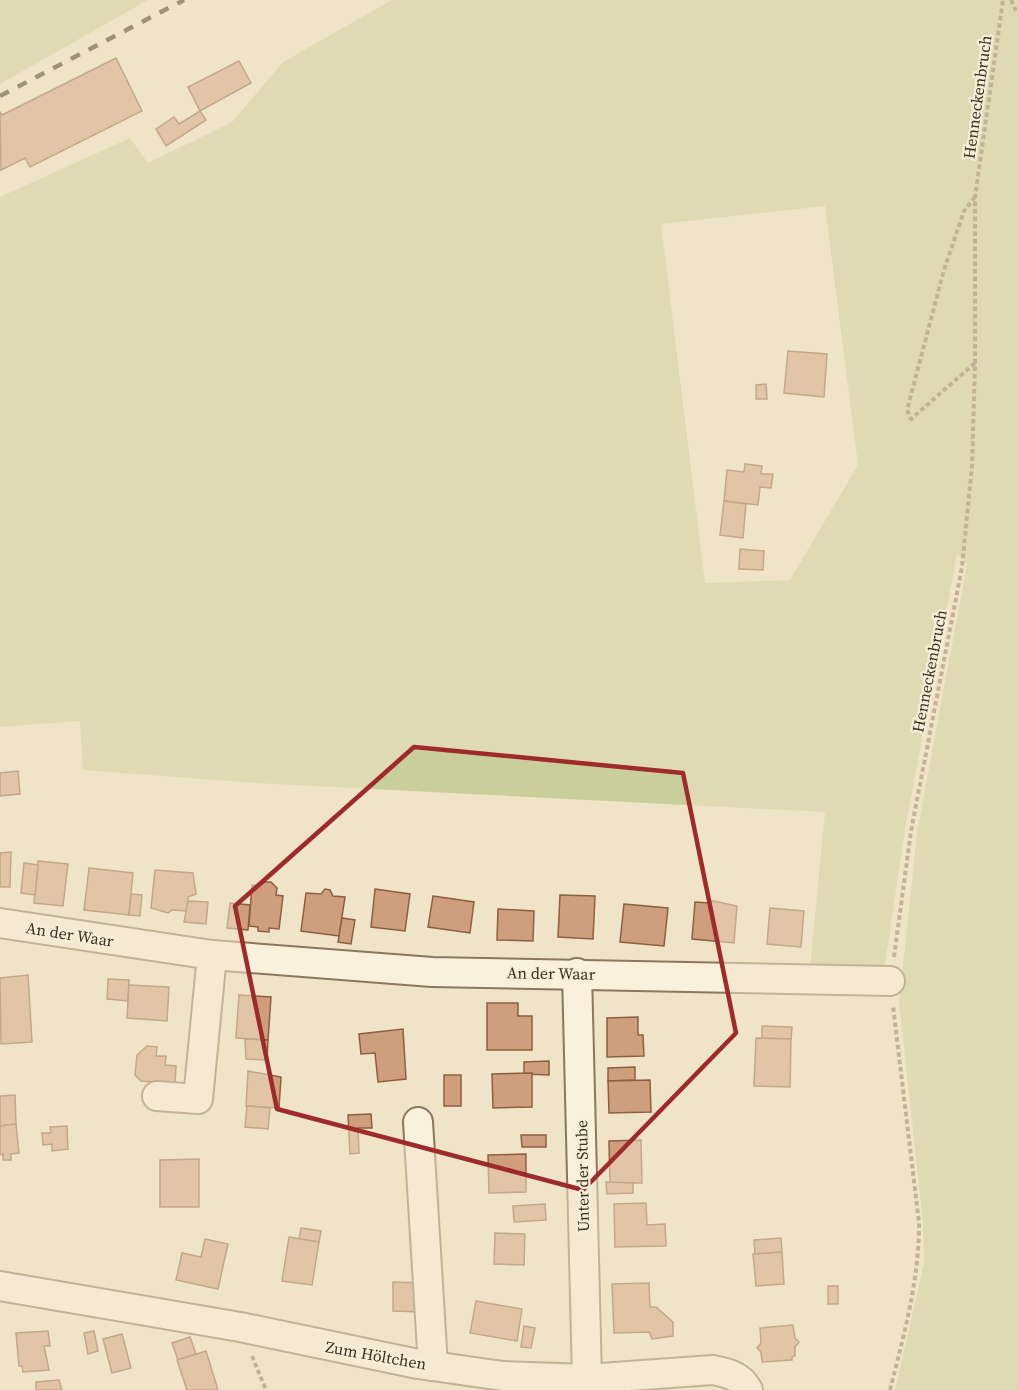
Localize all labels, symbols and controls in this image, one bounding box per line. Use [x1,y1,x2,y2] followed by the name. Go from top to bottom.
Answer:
[957,34,997,160] street label: Henneckenbruch
[906,608,952,734] street label: Henneckenbruch
[25,916,116,952] street label: An der Waar
[507,961,596,985] street label: An der Waar
[570,1120,594,1232] street label: Unter der Stube
[324,1335,428,1375] street label: Zum Höltchen

